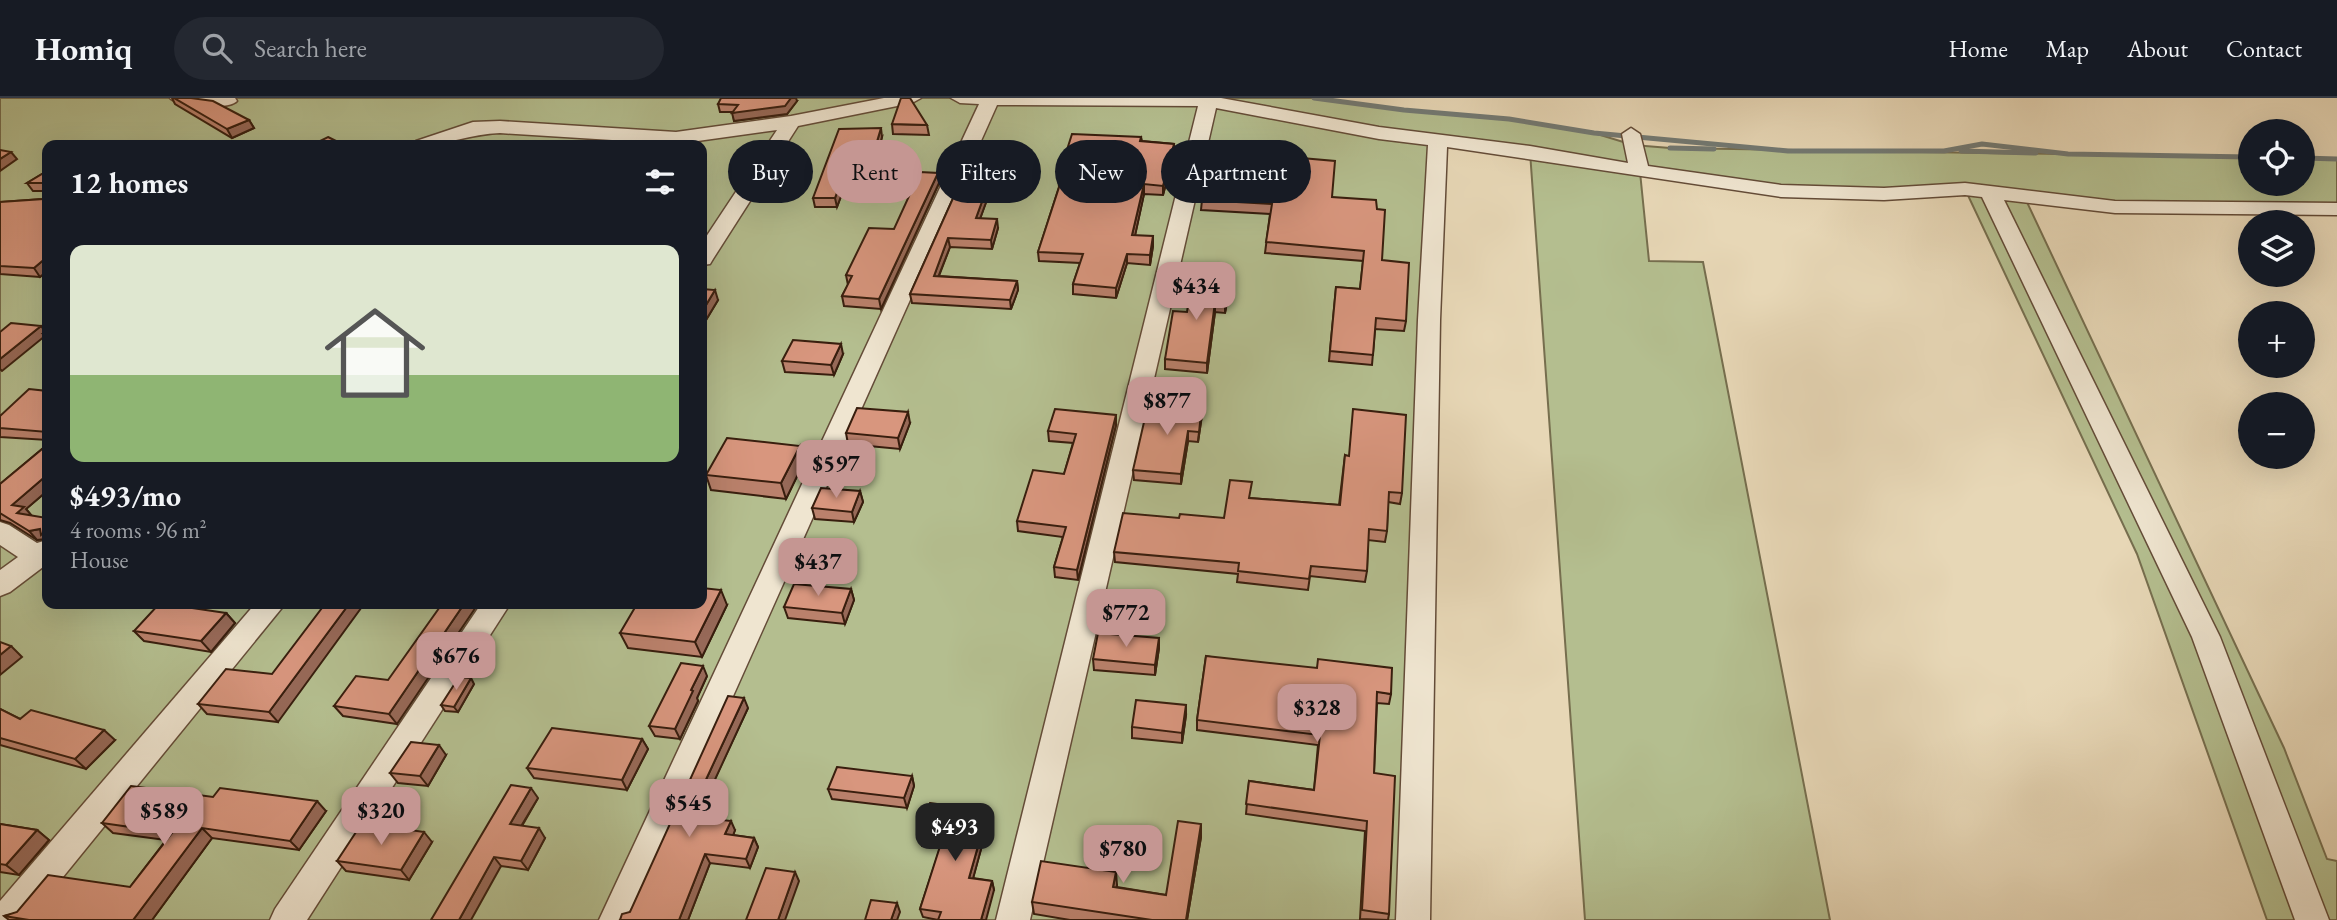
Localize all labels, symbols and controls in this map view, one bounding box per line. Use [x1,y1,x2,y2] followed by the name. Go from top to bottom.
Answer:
[174,17,664,80] search box
[35,27,132,70] text: Homiq
[198,29,236,67] icon: search
[254,31,367,65] text: Search here
[1948,33,2008,64] text: Home
[2046,33,2089,64] text: Map
[2127,33,2188,64] text: About
[2226,33,2302,64] text: Contact
[2238,119,2315,469] map controls
[2238,119,2315,196] button: locate
[728,140,813,203] chip: Buy
[827,140,922,203] chip: Rent
[936,140,1041,203] chip: Filters
[1055,140,1147,203] chip: New
[1161,140,1311,203] chip: Apartment
[70,163,188,202] text: 12 homes
[641,163,679,201] icon: filters
[2238,210,2315,287] button: layers
[1155,262,1237,322] pin: $434
[1172,270,1220,300] text: $434
[312,290,438,416] icon: home
[2238,301,2315,378] button: +
[1126,378,1208,437] pin: $877
[1143,385,1191,415] text: $877
[2238,392,2315,469] button: −
[795,440,877,500] pin: $597
[812,448,860,478] text: $597
[70,476,181,515] text: $493/mo
[70,515,207,545] text: 4 rooms · 96 m²
[777,538,859,598] pin: $437
[70,545,129,575] text: House
[794,546,842,576] text: $437
[1085,589,1167,649] pin: $772
[1102,597,1150,627] text: $772
[415,632,497,692] pin: $676
[432,640,480,670] text: $676
[1276,684,1358,744] pin: $328
[1293,692,1341,722] text: $328
[648,780,730,839] pin: $545
[665,787,713,817] text: $545
[123,788,205,847] pin: $589
[340,788,422,847] pin: $320
[140,795,188,825] text: $589
[357,795,405,825] text: $320
[914,804,996,863] pin: $493
[931,811,979,841] text: $493
[1082,826,1164,885] pin: $780
[1099,833,1147,863] text: $780

